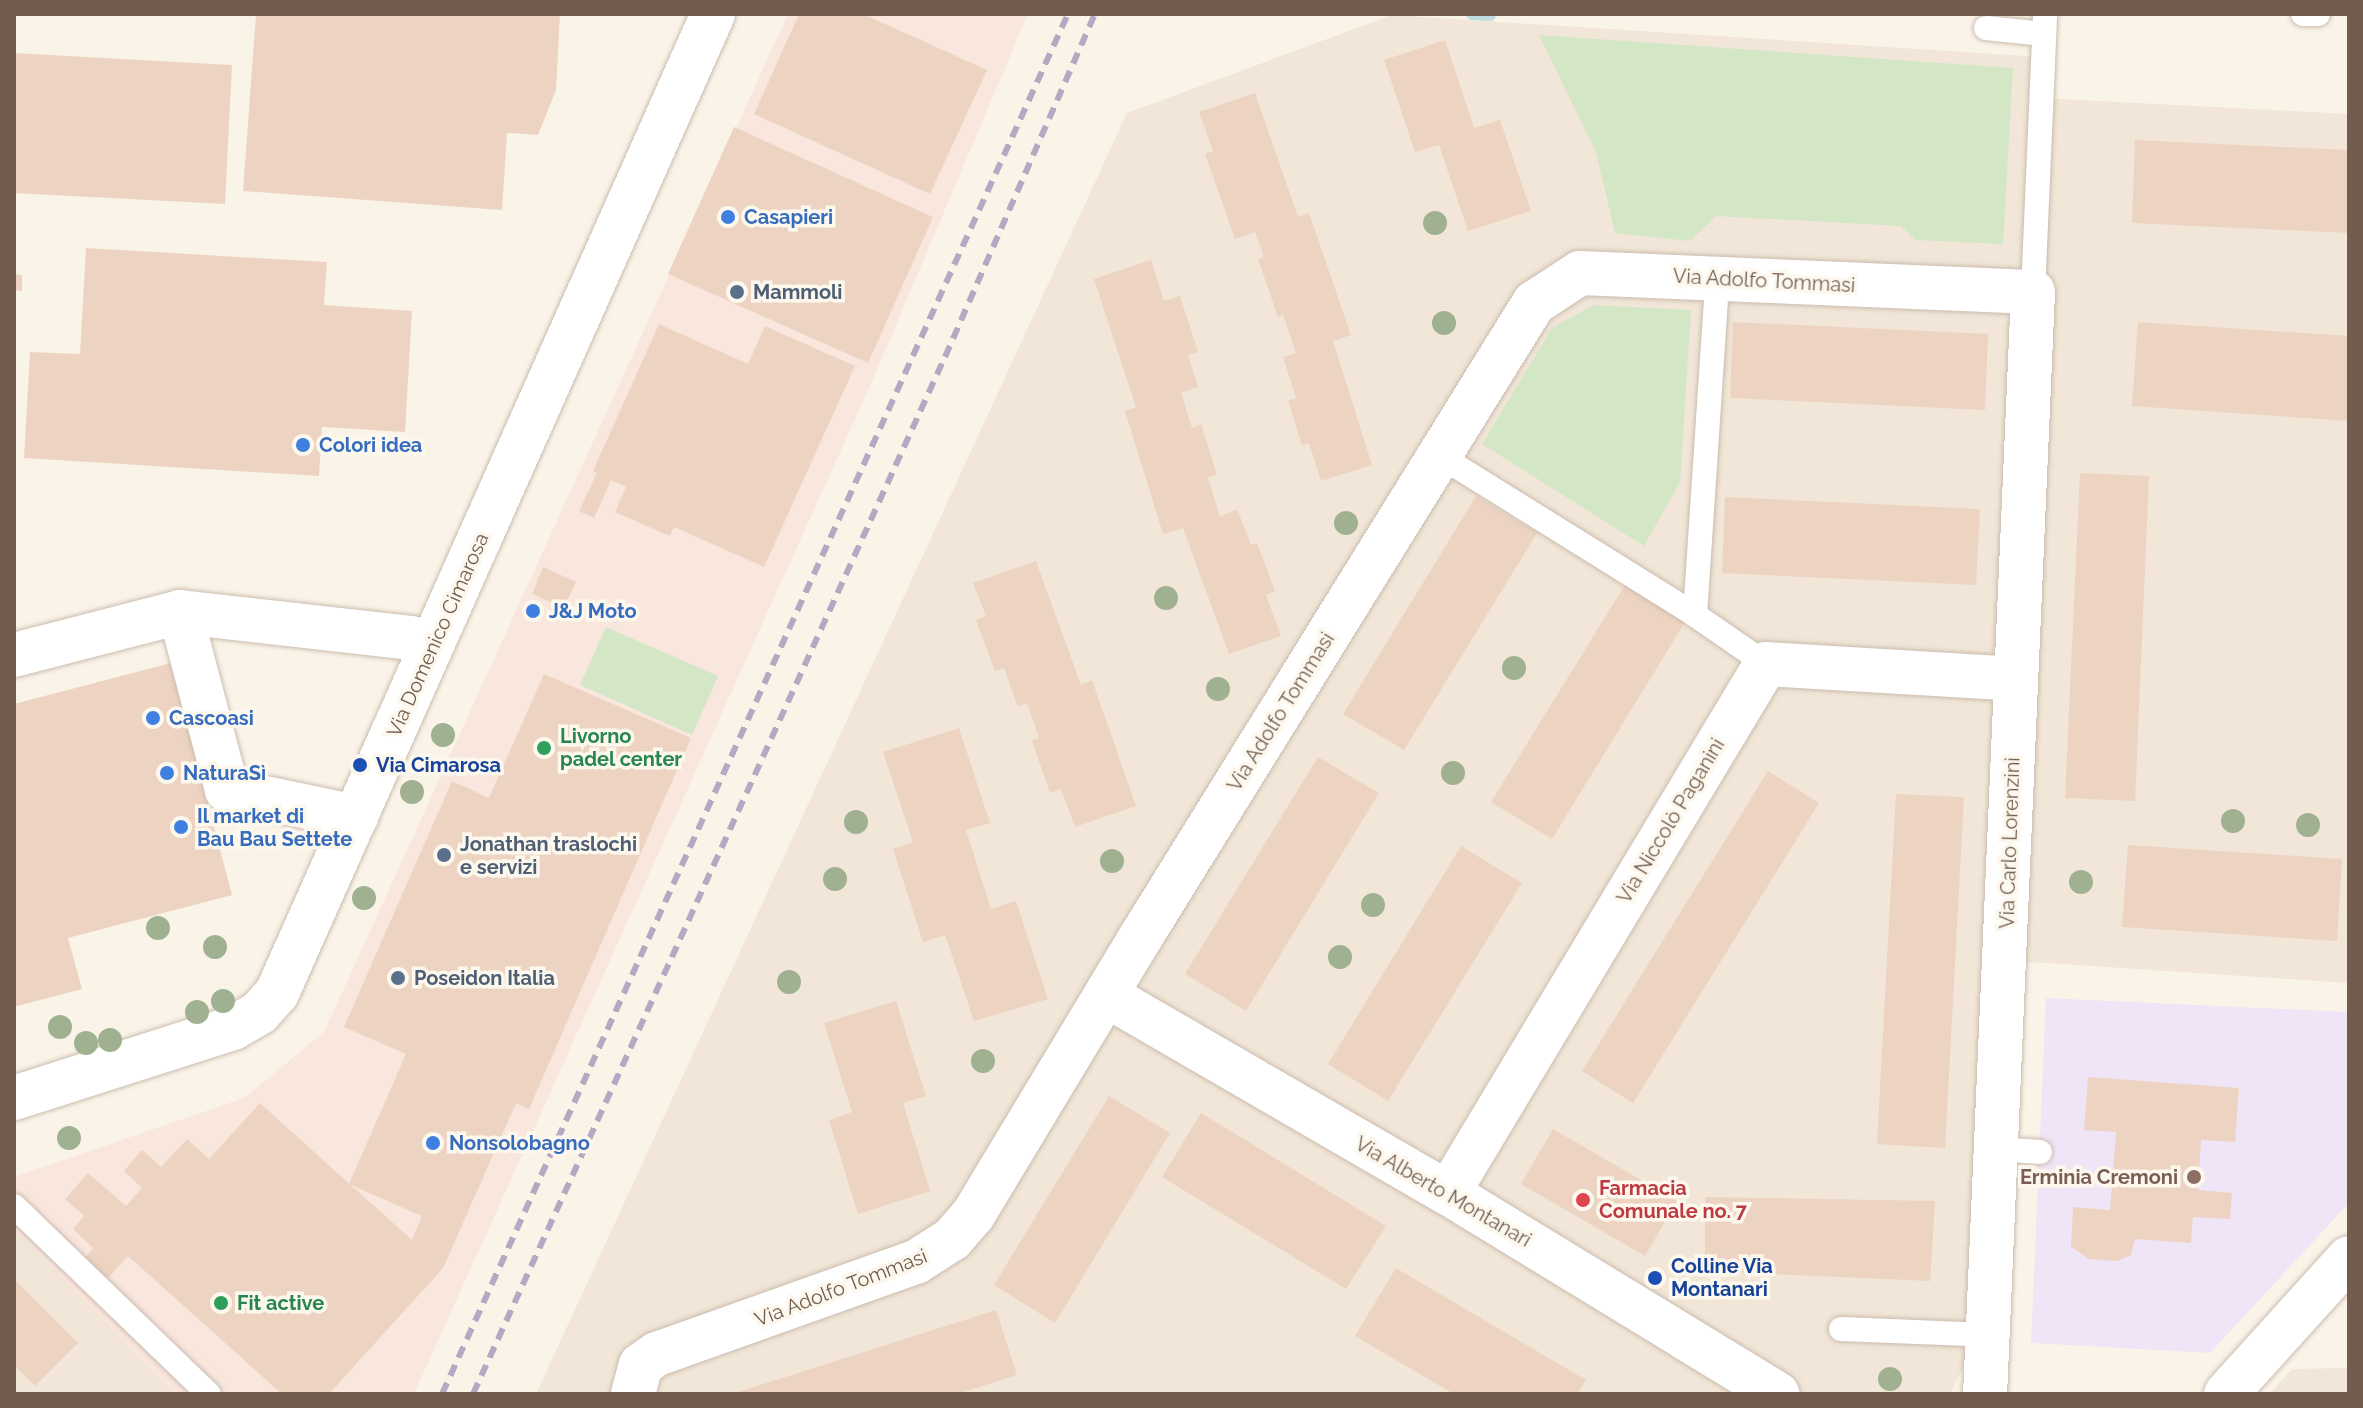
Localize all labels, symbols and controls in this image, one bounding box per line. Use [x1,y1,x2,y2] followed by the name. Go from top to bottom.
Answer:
[744,205,833,229] place label: Casapieri
[719,208,737,226] marker: Casapieri
[1672,264,1856,298] street label: Via Adolfo Tommasi
[753,280,842,304] place label: Mammoli
[728,283,746,301] marker: Mammoli
[319,433,422,457] place label: Colori idea
[294,436,312,454] marker: Colori idea
[382,529,494,741] street label: Via Domenico Cimarosa
[549,599,637,623] place label: J&J Moto
[524,602,542,620] marker: J&J Moto
[1222,628,1340,796] street label: Via Adolfo Tommasi
[169,706,254,730] place label: Cascoasi
[144,709,162,727] marker: Cascoasi
[560,724,683,771] place label: Livorno padel center
[1612,734,1730,908] street label: Via Niccolò Paganini
[535,739,553,757] marker: Livorno padel center
[376,753,501,777] place label: Via Cimarosa
[351,756,369,774] marker: Via Cimarosa
[1995,757,2025,929] street label: Via Carlo Lorenzini
[183,761,266,785] place label: NaturaSì
[158,764,176,782] marker: NaturaSì
[197,804,352,851] place label: Il market di Bau Bau Settete
[172,818,190,836] marker: Il market di Bau Bau Settete
[460,832,637,879] place label: Jonathan traslochi e servizi
[435,846,453,864] marker: Jonathan traslochi e servizi
[414,966,555,990] place label: Poseidon Italia
[389,969,407,987] marker: Poseidon Italia
[449,1131,590,1155] place label: Nonsolobagno
[1350,1132,1536,1252] street label: Via Alberto Montanari
[424,1134,442,1152] marker: Nonsolobagno
[2020,1165,2178,1189] place label: Erminia Cremoni
[2185,1168,2203,1186] marker: Erminia Cremoni
[1599,1176,1747,1223] place label: Farmacia Comunale no. 7
[1574,1191,1592,1209] marker: Farmacia Comunale no. 7
[751,1244,931,1332] street label: Via Adolfo Tommasi
[1671,1254,1774,1301] place label: Colline Via Montanari
[1646,1269,1664,1287] marker: Colline Via Montanari
[237,1291,324,1315] place label: Fit active
[212,1294,230,1312] marker: Fit active

